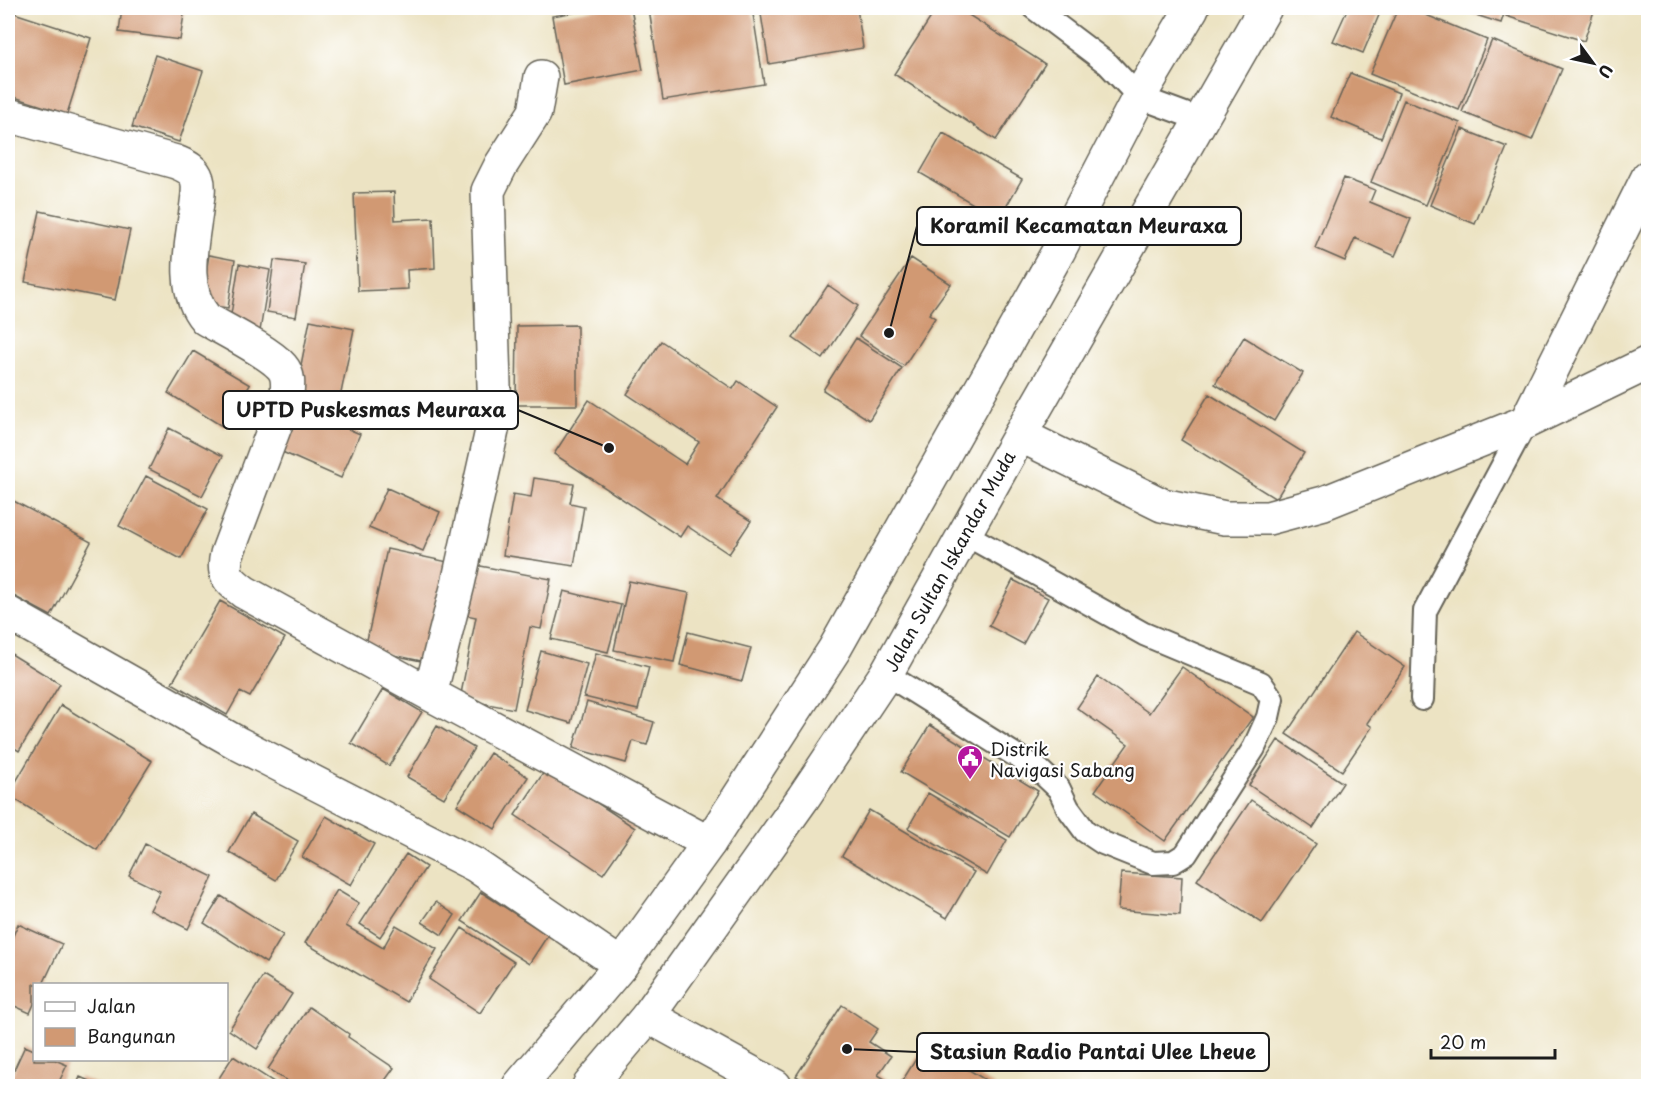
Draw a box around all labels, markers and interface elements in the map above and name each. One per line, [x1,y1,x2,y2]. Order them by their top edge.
north arrow [1563,33,1623,93]
text: U [1593,60,1620,83]
callout: Koramil Kecamatan Meuraxa [917,207,1241,245]
text: Koramil Kecamatan Meuraxa [930,210,1228,240]
callout: UPTD Puskesmas Meuraxa [223,391,518,429]
text: UPTD Puskesmas Meuraxa [236,394,506,424]
street label: Jalan Sultan Iskandar Muda [877,445,1021,676]
place label: Distrik Navigasi Sabang [990,735,1135,783]
public building icon: Distrik Navigasi Sabang [955,743,985,781]
legend [33,983,228,1061]
text: Jalan [87,992,136,1019]
text: Bangunan [87,1022,176,1049]
scale bar [1431,1022,1556,1060]
text: 20 m [1440,1028,1486,1055]
callout: Stasiun Radio Pantai Ulee Lheue [917,1033,1269,1071]
text: Stasiun Radio Pantai Ulee Lheue [930,1036,1256,1066]

